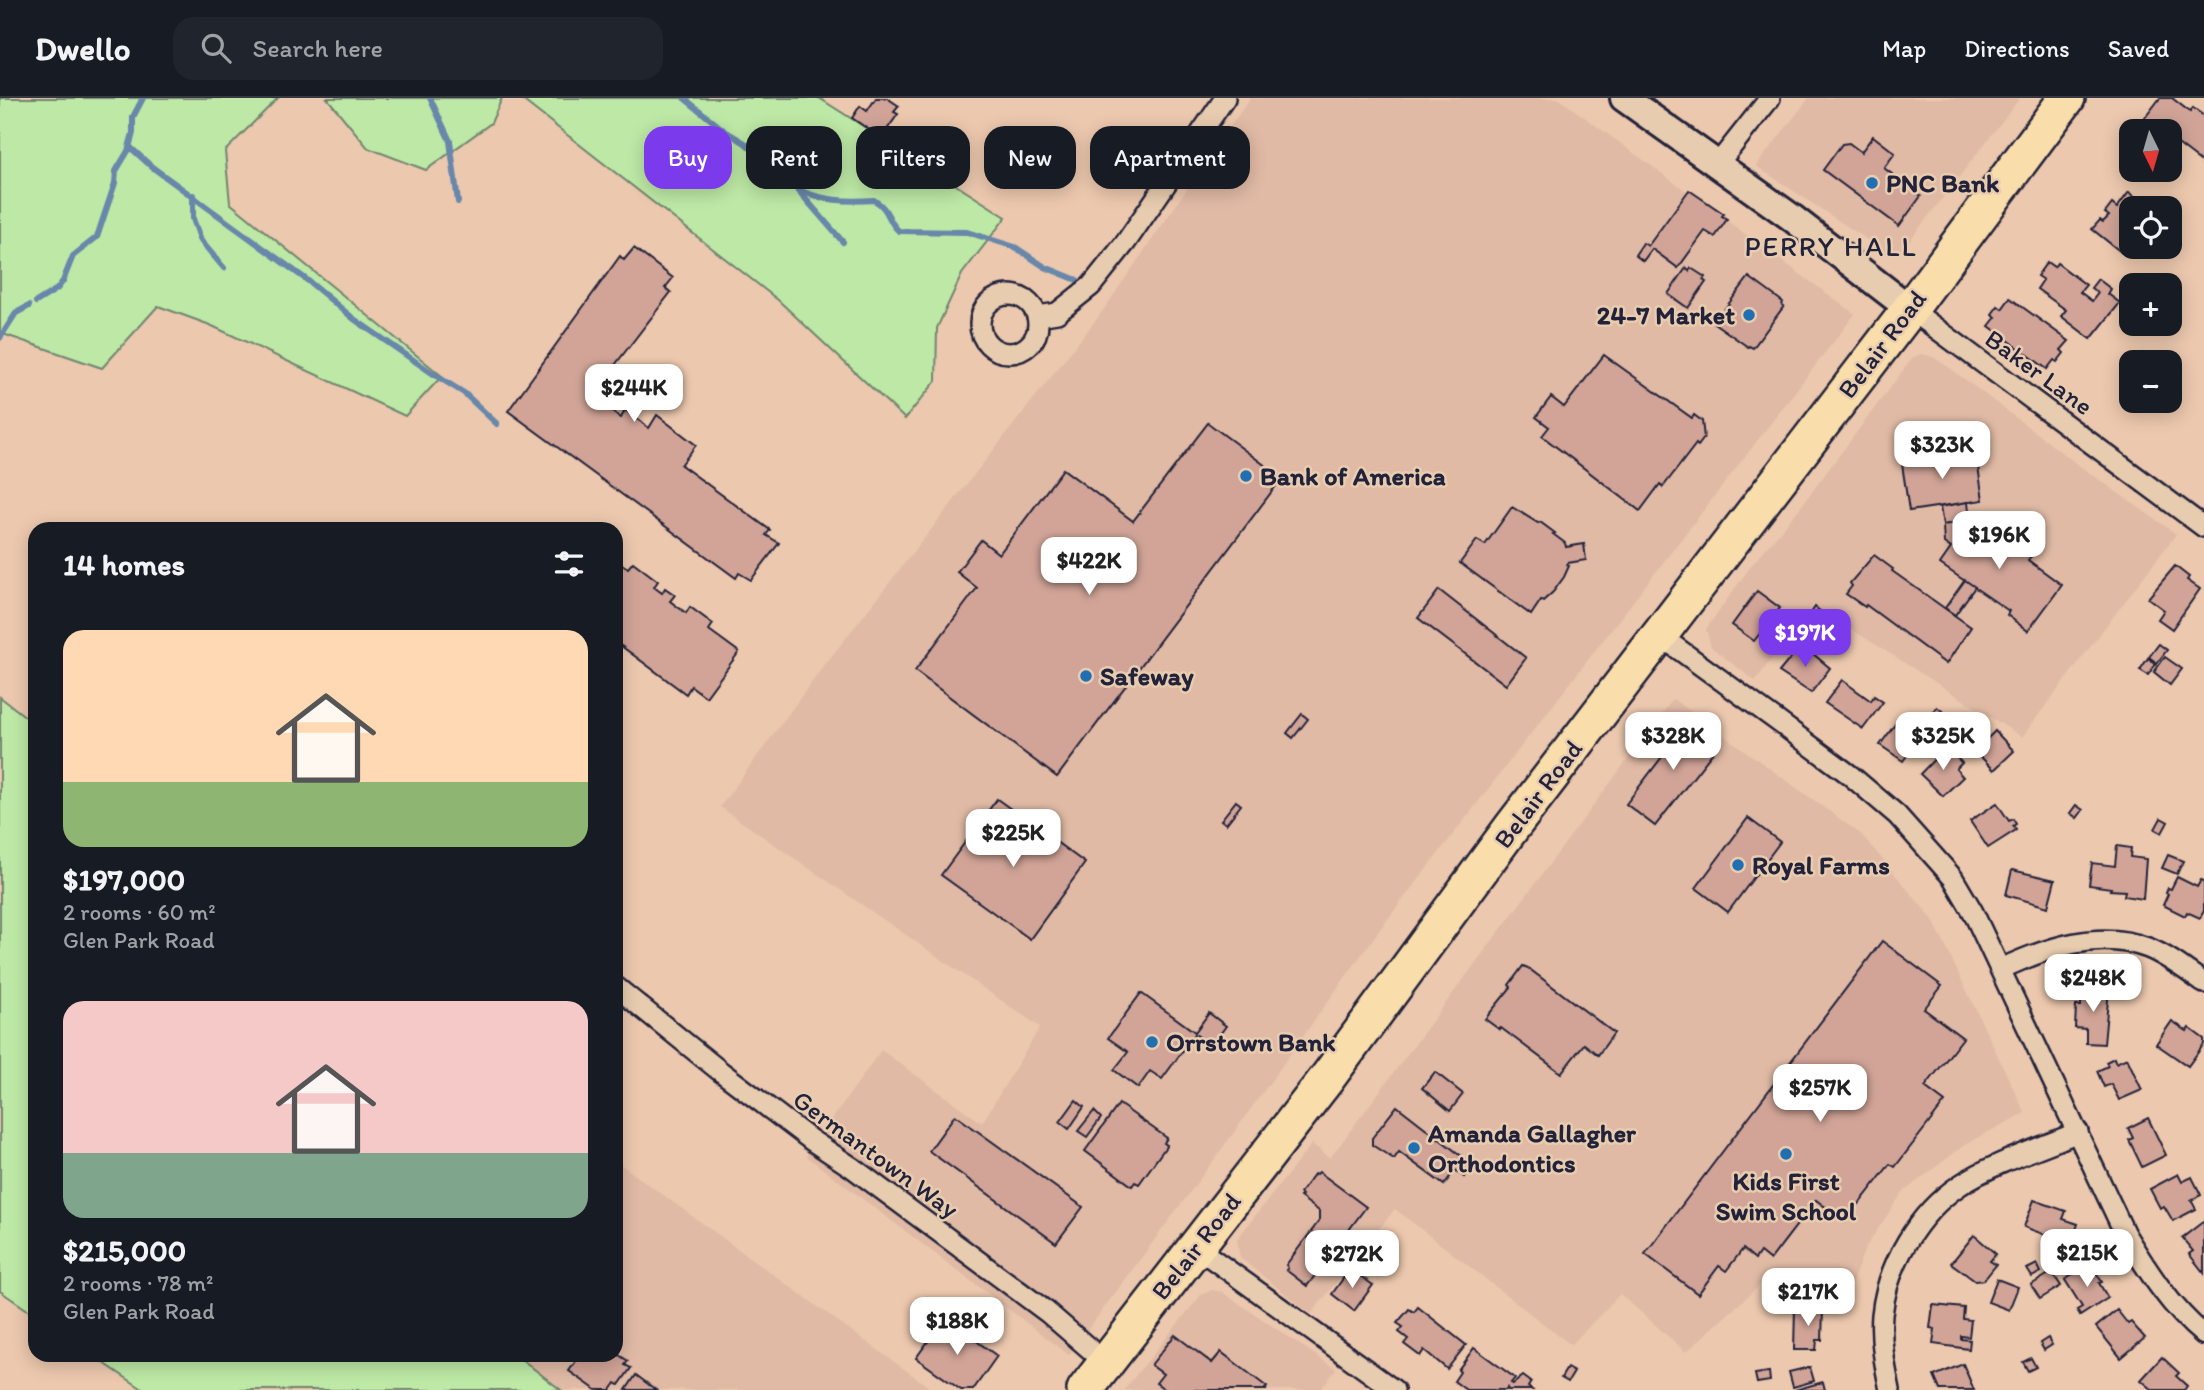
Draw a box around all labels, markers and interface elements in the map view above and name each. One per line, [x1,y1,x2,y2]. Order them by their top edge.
search box [173,17,663,80]
text: Dwello [35,29,131,68]
icon: search [197,29,235,67]
text: Search here [253,32,383,64]
text: Map [1882,34,1926,63]
text: Directions [1964,34,2070,63]
text: Saved [2108,34,2169,63]
north arrow [2119,119,2182,182]
map controls [2119,119,2182,413]
chip: Buy [644,126,732,189]
chip: Rent [746,126,842,189]
chip: Filters [856,126,970,189]
chip: New [984,126,1076,189]
chip: Apartment [1090,126,1250,189]
place label: PNC Bank [1886,167,2000,199]
marker: PNC Bank [1864,175,1880,191]
button: locate [2119,196,2182,259]
district label: PERRY HALL [1744,229,1918,263]
button: + [2119,273,2182,336]
street label: Belair Road [1831,283,1933,405]
place label: 24-7 Market [1597,299,1735,331]
marker: 24-7 Market [1741,307,1757,323]
street label: Baker Lane [1979,322,2099,422]
button: − [2119,350,2182,413]
pin: $244K [585,364,683,424]
text: $244K [601,373,667,401]
pin: $323K [1893,422,1991,481]
text: $323K [1910,430,1974,458]
place label: Bank of America [1260,460,1446,492]
marker: Bank of America [1238,468,1254,484]
pin: $196K [1950,512,2048,571]
text: $196K [1968,520,2030,548]
pin: $422K [1040,538,1138,597]
icon: filters [550,545,588,583]
text: 14 homes [63,546,185,583]
text: $422K [1057,546,1121,574]
pin: $197K [1756,610,1854,669]
text: $197K [1775,618,1835,646]
place label: Safeway [1100,660,1194,692]
marker: Safeway [1078,668,1094,684]
icon: home [263,675,389,801]
pin: $328K [1624,712,1722,772]
pin: $325K [1894,712,1992,772]
text: $328K [1641,721,1705,749]
text: $325K [1911,721,1975,749]
street label: Belair Road [1487,733,1589,855]
pin: $225K [964,810,1062,869]
text: $225K [982,818,1044,846]
place label: Royal Farms [1752,849,1890,881]
marker: Royal Farms [1730,857,1746,873]
text: $197,000 [63,861,185,898]
text: 2 rooms · 60 m² [63,898,216,926]
text: Glen Park Road [63,926,215,954]
pin: $248K [2044,954,2142,1014]
text: $248K [2061,963,2125,991]
place label: Orrstown Bank [1166,1026,1336,1058]
marker: Orrstown Bank [1144,1034,1160,1050]
icon: home [263,1046,389,1172]
pin: $257K [1771,1065,1869,1124]
text: $257K [1789,1073,1851,1101]
street label: Germantown Way [787,1083,965,1225]
place label: Amanda Gallagher Orthodontics [1427,1117,1637,1179]
marker: Amanda Gallagher Orthodontics [1406,1140,1422,1156]
marker: Kids First Swim School [1778,1146,1794,1162]
place label: Kids First Swim School [1716,1165,1857,1227]
street label: Belair Road [1144,1186,1248,1306]
pin: $272K [1303,1230,1401,1290]
pin: $215K [2038,1230,2136,1289]
text: $215,000 [63,1232,186,1269]
text: $215K [2056,1238,2118,1266]
text: $272K [1321,1239,1383,1267]
pin: $217K [1759,1268,1857,1328]
text: 2 rooms · 78 m² [63,1269,213,1297]
text: $217K [1778,1277,1838,1305]
text: Glen Park Road [63,1297,215,1325]
pin: $188K [908,1298,1006,1357]
text: $188K [926,1306,988,1334]

